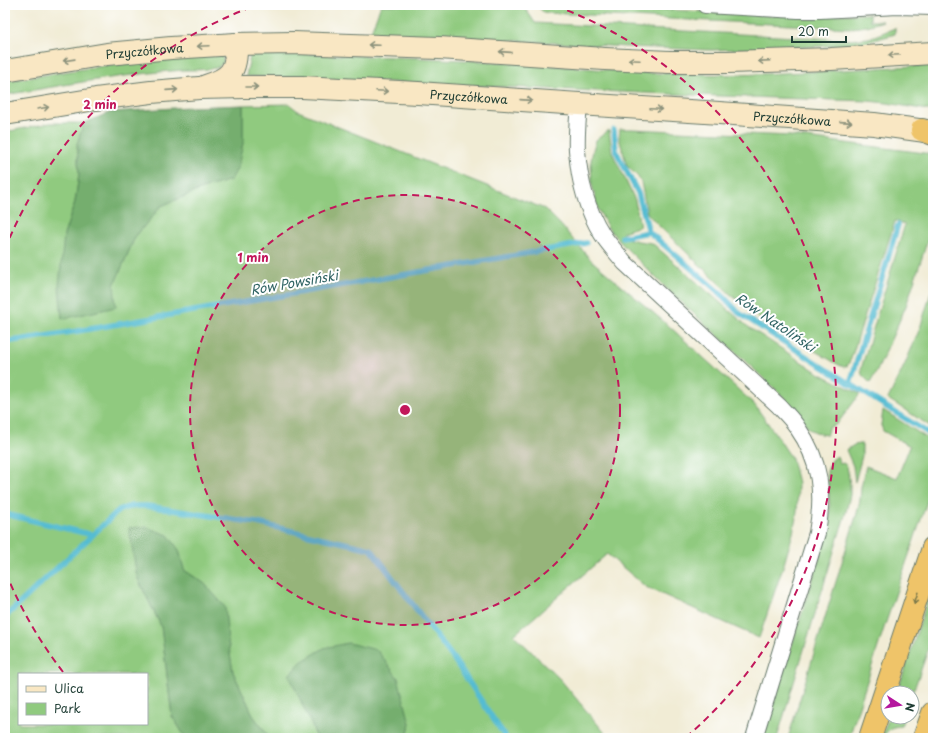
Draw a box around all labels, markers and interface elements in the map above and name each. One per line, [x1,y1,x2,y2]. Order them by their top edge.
scale bar [792,18,846,44]
text: 20 m [798,22,829,40]
street label: Przyczółkowa [105,38,184,63]
one-way arrow [196,42,209,50]
one-way arrow [368,42,381,49]
one-way arrow [499,48,512,55]
one-way arrow [888,52,901,59]
one-way arrow [63,56,76,64]
one-way arrow [628,57,641,64]
one-way arrow [758,57,771,65]
one-way arrow [245,83,258,91]
street label: Przyczółkowa [429,85,509,108]
one-way arrow [165,87,178,94]
one-way arrow [375,87,388,94]
text: 2 min [83,95,117,113]
one-way arrow [519,97,532,104]
one-way arrow [37,104,50,112]
one-way arrow [649,105,662,112]
street label: Przyczółkowa [753,106,832,130]
one-way arrow [839,118,852,125]
text: 1 min [237,248,269,266]
water label: Rów Powsiński [249,265,341,299]
water label: Rów Natoliński [732,288,822,357]
centre of rings [398,403,412,417]
one-way arrow [912,592,920,604]
legend [18,673,148,725]
text: Ulica [54,679,84,697]
north arrow [880,685,920,725]
text: Park [54,699,81,717]
text: N [901,701,919,713]

